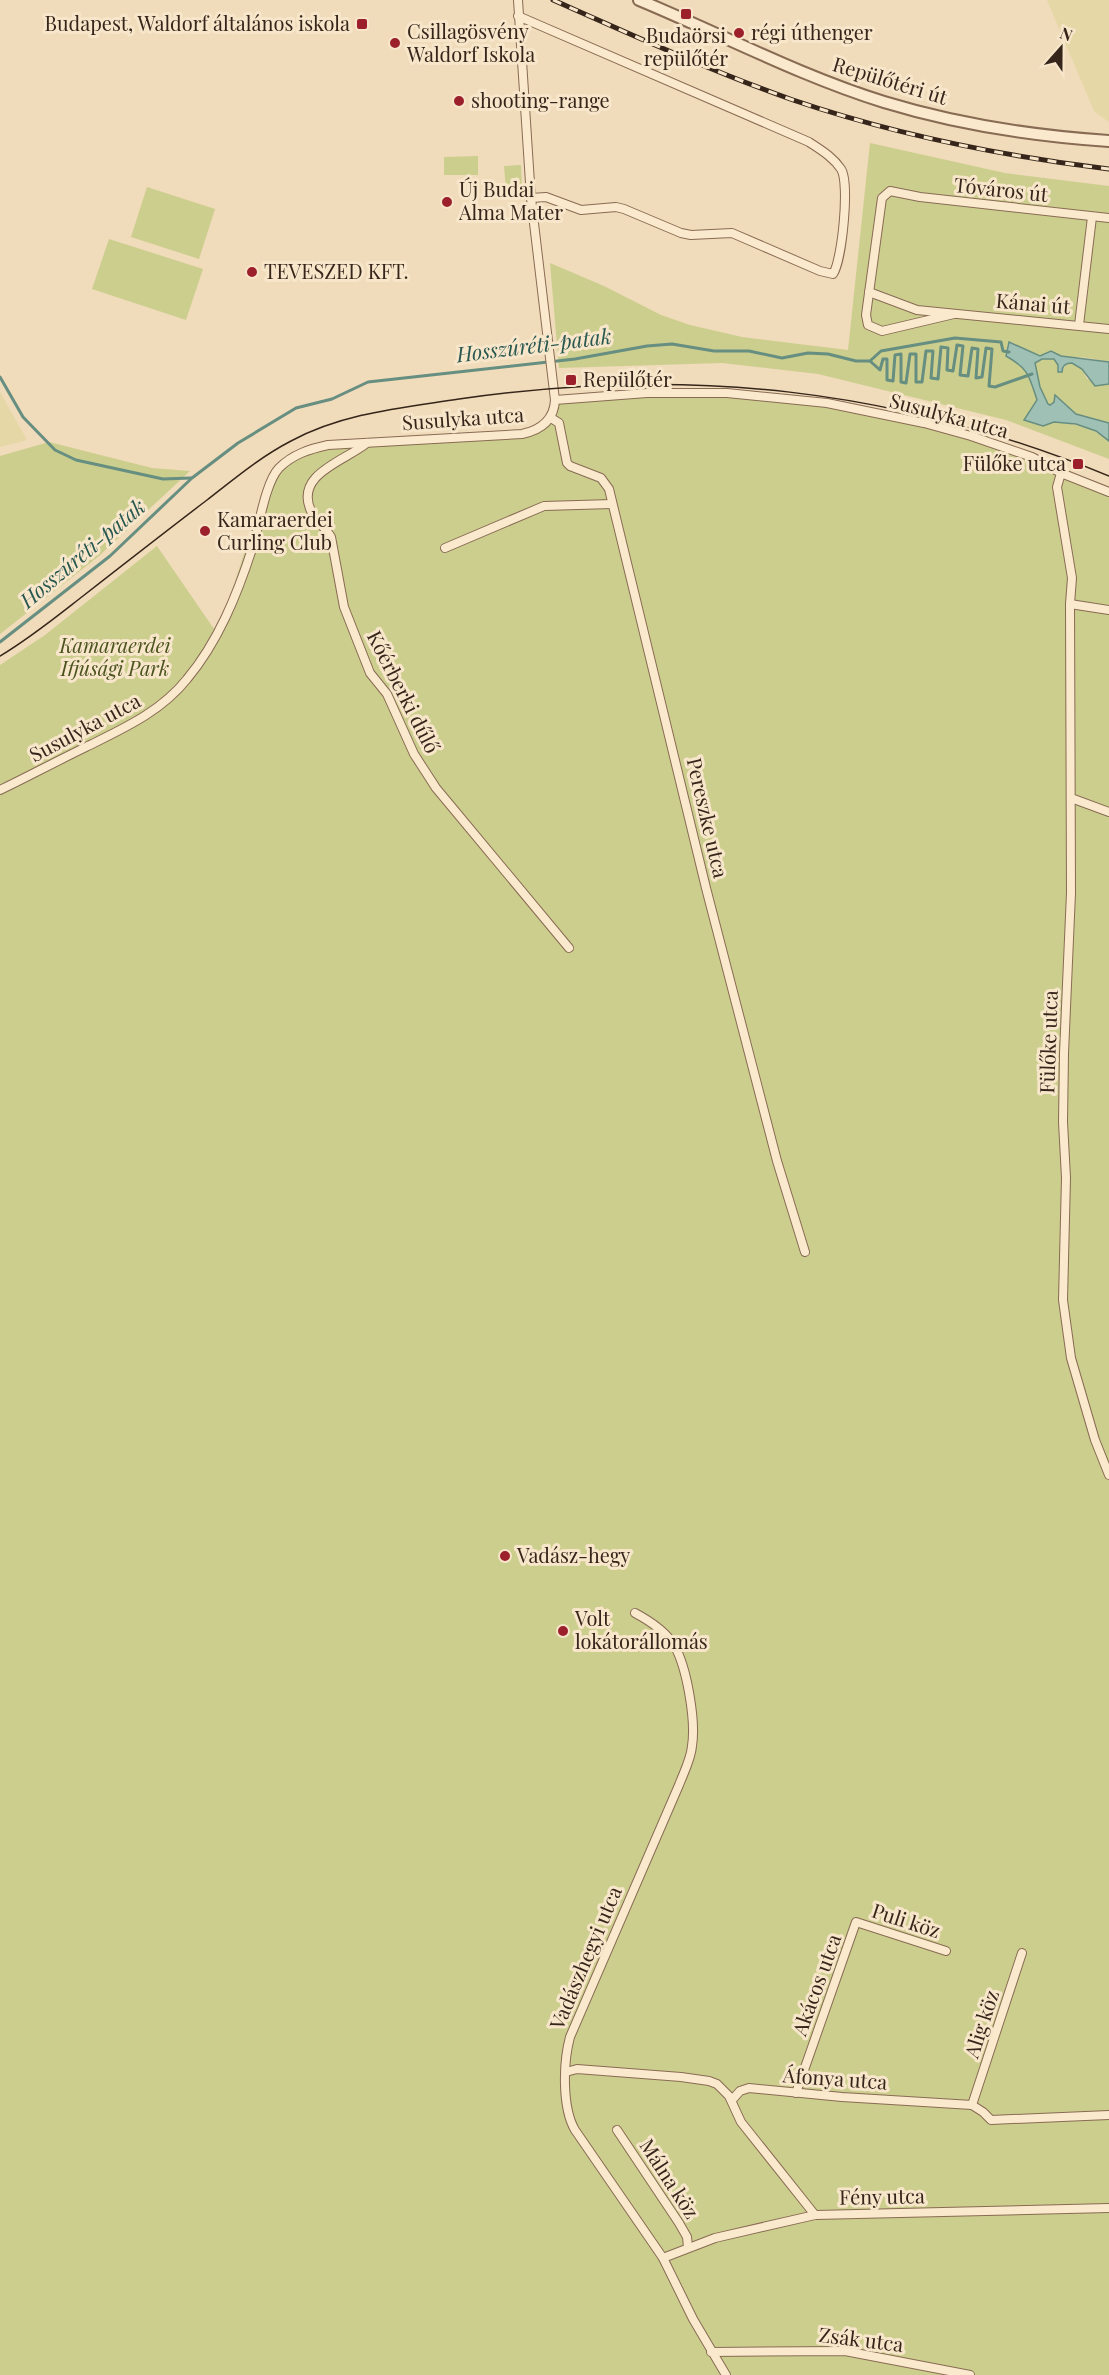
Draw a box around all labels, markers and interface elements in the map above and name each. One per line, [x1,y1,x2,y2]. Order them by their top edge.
marker: Budaörsi repülőtér [679,7,693,21]
place label: Budapest, Waldorf általános iskola [45,9,350,36]
marker: Budapest, Waldorf általános iskola [355,17,369,31]
place label: Csillagösvény Waldorf Iskola [406,17,535,67]
place label: régi úthenger [751,18,873,45]
north arrow [1031,18,1091,78]
place label: Budaörsi repülőtér [644,21,728,71]
text: N [1057,22,1076,46]
marker: régi úthenger [732,26,746,40]
marker: Csillagösvény Waldorf Iskola [388,36,402,50]
street label: Repülőtéri út [830,49,952,110]
place label: shooting-range [471,86,610,113]
marker: shooting-range [452,94,466,108]
street label: Tóváros út [953,170,1050,207]
place label: Új Budai Alma Mater [458,175,563,225]
marker: Új Budai Alma Mater [440,195,454,209]
place label: TEVESZED KFT. [264,257,409,284]
marker: TEVESZED KFT. [245,265,259,279]
street label: Kánai út [995,286,1072,319]
water label: Hosszúréti-patak [454,321,613,368]
place label: Repülőtér [583,365,672,392]
marker: Repülőtér [564,373,578,387]
street label: Susulyka utca [887,386,1012,443]
street label: Susulyka utca [401,400,525,435]
place label: Fülőke utca [963,449,1066,476]
marker: Fülőke utca [1071,457,1085,471]
water label: Hosszúréti-patak [12,492,150,614]
place label: Kamaraerdei Curling Club [217,505,333,555]
marker: Kamaraerdei Curling Club [198,524,212,538]
street label: Kőérberki dűlő [362,625,447,757]
park label: Kamaraerdei Ifjúsági Park [59,631,171,681]
street label: Susulyka utca [24,686,145,767]
street label: Pereszke utca [682,755,735,880]
street label: Fülőke utca [1032,990,1063,1094]
place label: Vadász-hegy [516,1541,630,1568]
marker: Vadász-hegy [498,1549,512,1563]
place label: Volt lokátorállomás [574,1604,708,1654]
marker: Volt lokátorállomás [556,1624,570,1638]
street label: Vadászhegyi utca [542,1882,627,2034]
street label: Puli köz [869,1896,944,1943]
street label: Akácos utca [784,1930,846,2040]
street label: Alig köz [957,1986,1004,2062]
street label: Áfonya utca [781,2060,888,2095]
street label: Málna köz [634,2133,706,2223]
street label: Fény utca [839,2181,925,2210]
street label: Zsák utca [817,2320,905,2357]

